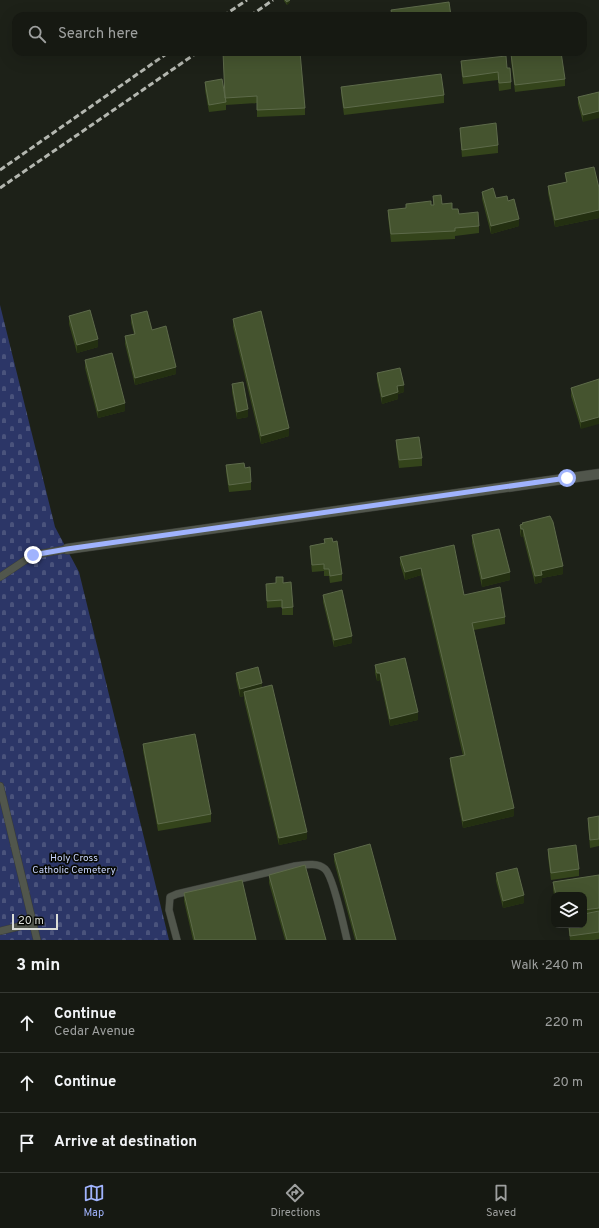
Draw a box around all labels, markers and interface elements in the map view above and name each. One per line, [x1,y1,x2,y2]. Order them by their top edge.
search box [12,12,587,56]
icon: search [26,23,48,45]
text: Search here [58,25,138,44]
route start [558,469,576,487]
route end [24,546,42,564]
park label: Holy Cross Catholic Cemetery [32,852,116,877]
map controls [551,892,587,928]
button: layers [551,892,587,928]
scale bar [12,912,58,931]
text: 20 m [18,914,44,928]
text: 3 min [16,955,60,977]
text: Walk · 240 m [511,958,583,974]
text: Continue [54,1005,116,1024]
icon: ahead [16,1012,38,1034]
text: 220 m [545,1015,583,1031]
text: Cedar Avenue [54,1024,135,1040]
icon: ahead [16,1072,38,1094]
text: Continue [54,1073,116,1092]
text: 20 m [553,1075,583,1091]
icon: arrive [16,1132,38,1154]
text: Arrive at destination [54,1133,197,1152]
tab: Map [83,1182,105,1220]
tab: Directions [270,1182,320,1220]
tab: Saved [486,1182,516,1220]

